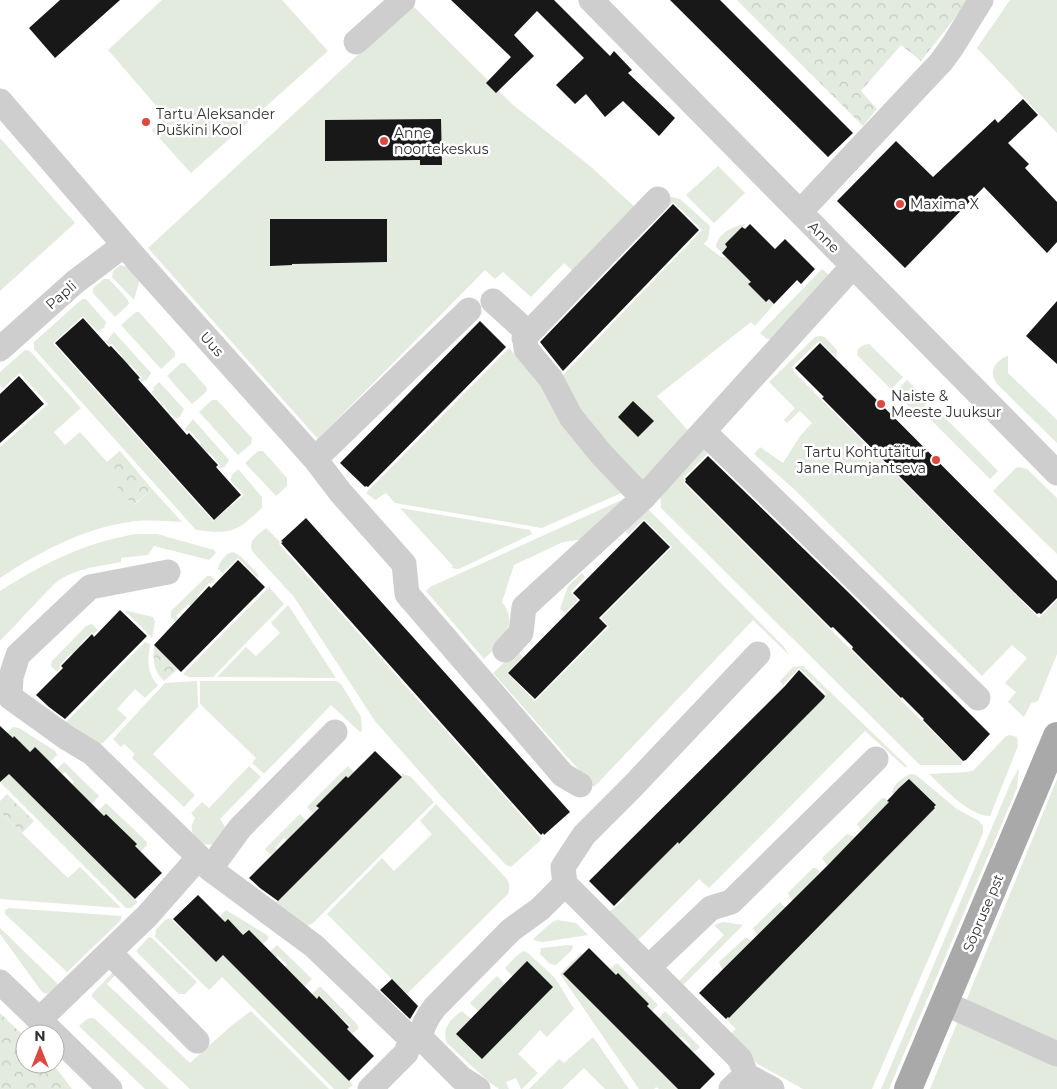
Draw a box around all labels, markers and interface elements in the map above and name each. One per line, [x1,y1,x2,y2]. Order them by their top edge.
place label: Tartu Aleksander Puškini Kool [156,105,275,139]
marker: Tartu Aleksander Puškini Kool [140,116,152,128]
place label: Anne noortekeskus [394,124,489,158]
marker: Anne noortekeskus [378,135,390,147]
place label: Maxima X [910,195,979,213]
marker: Maxima X [894,198,906,210]
street label: Anne [804,217,844,257]
street label: Papli [42,277,80,313]
street label: Uus [196,328,228,360]
place label: Naiste & Meeste Juuksur [891,387,1002,421]
marker: Naiste & Meeste Juuksur [875,398,887,410]
place label: Tartu Kohtutäitur Jane Rumjantseva [796,443,926,477]
marker: Tartu Kohtutäitur Jane Rumjantseva [930,454,942,466]
street label: Sõpruse pst [959,871,1008,955]
north arrow [15,1024,65,1074]
text: N [34,1027,46,1045]

